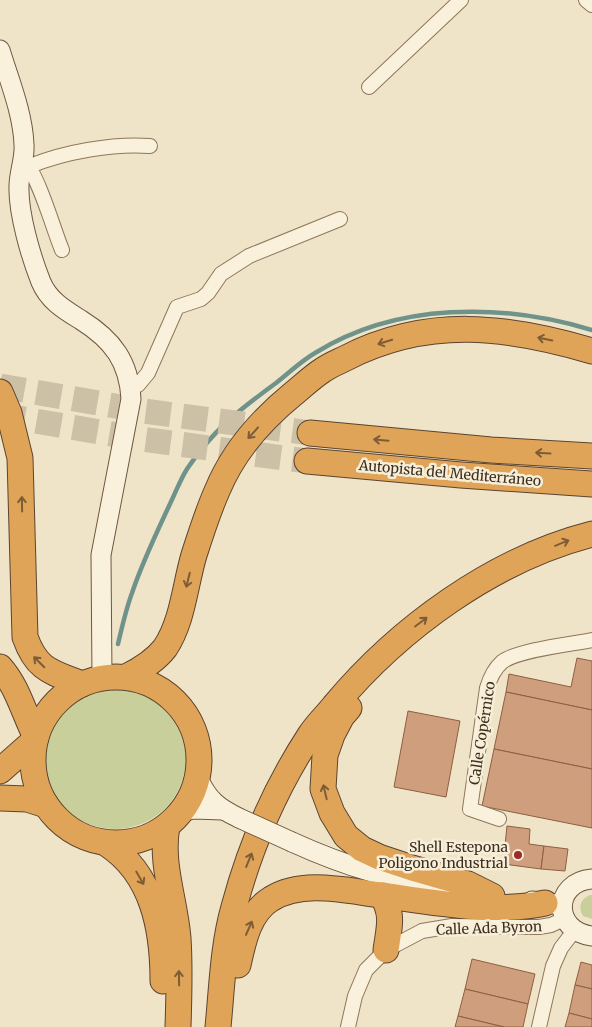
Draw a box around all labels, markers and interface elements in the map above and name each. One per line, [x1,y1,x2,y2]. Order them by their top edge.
one-way arrow [537,334,553,343]
one-way arrow [377,338,393,348]
one-way arrow [247,427,259,440]
one-way arrow [374,435,390,445]
one-way arrow [536,449,552,458]
street label: Autopista del Mediterráneo [357,456,542,490]
one-way arrow [17,496,26,512]
one-way arrow [554,538,569,547]
one-way arrow [183,572,192,588]
one-way arrow [414,617,427,628]
one-way arrow [33,656,45,669]
street label: Calle Copérnico [465,680,499,786]
one-way arrow [320,784,330,800]
place label: Shell Estepona Poligono Industrial [379,838,509,872]
marker: Shell Estepona Poligono Industrial [512,849,524,861]
one-way arrow [246,852,255,867]
one-way arrow [136,871,146,885]
street label: Calle Ada Byron [436,917,542,939]
one-way arrow [245,921,254,936]
one-way arrow [174,971,184,987]

